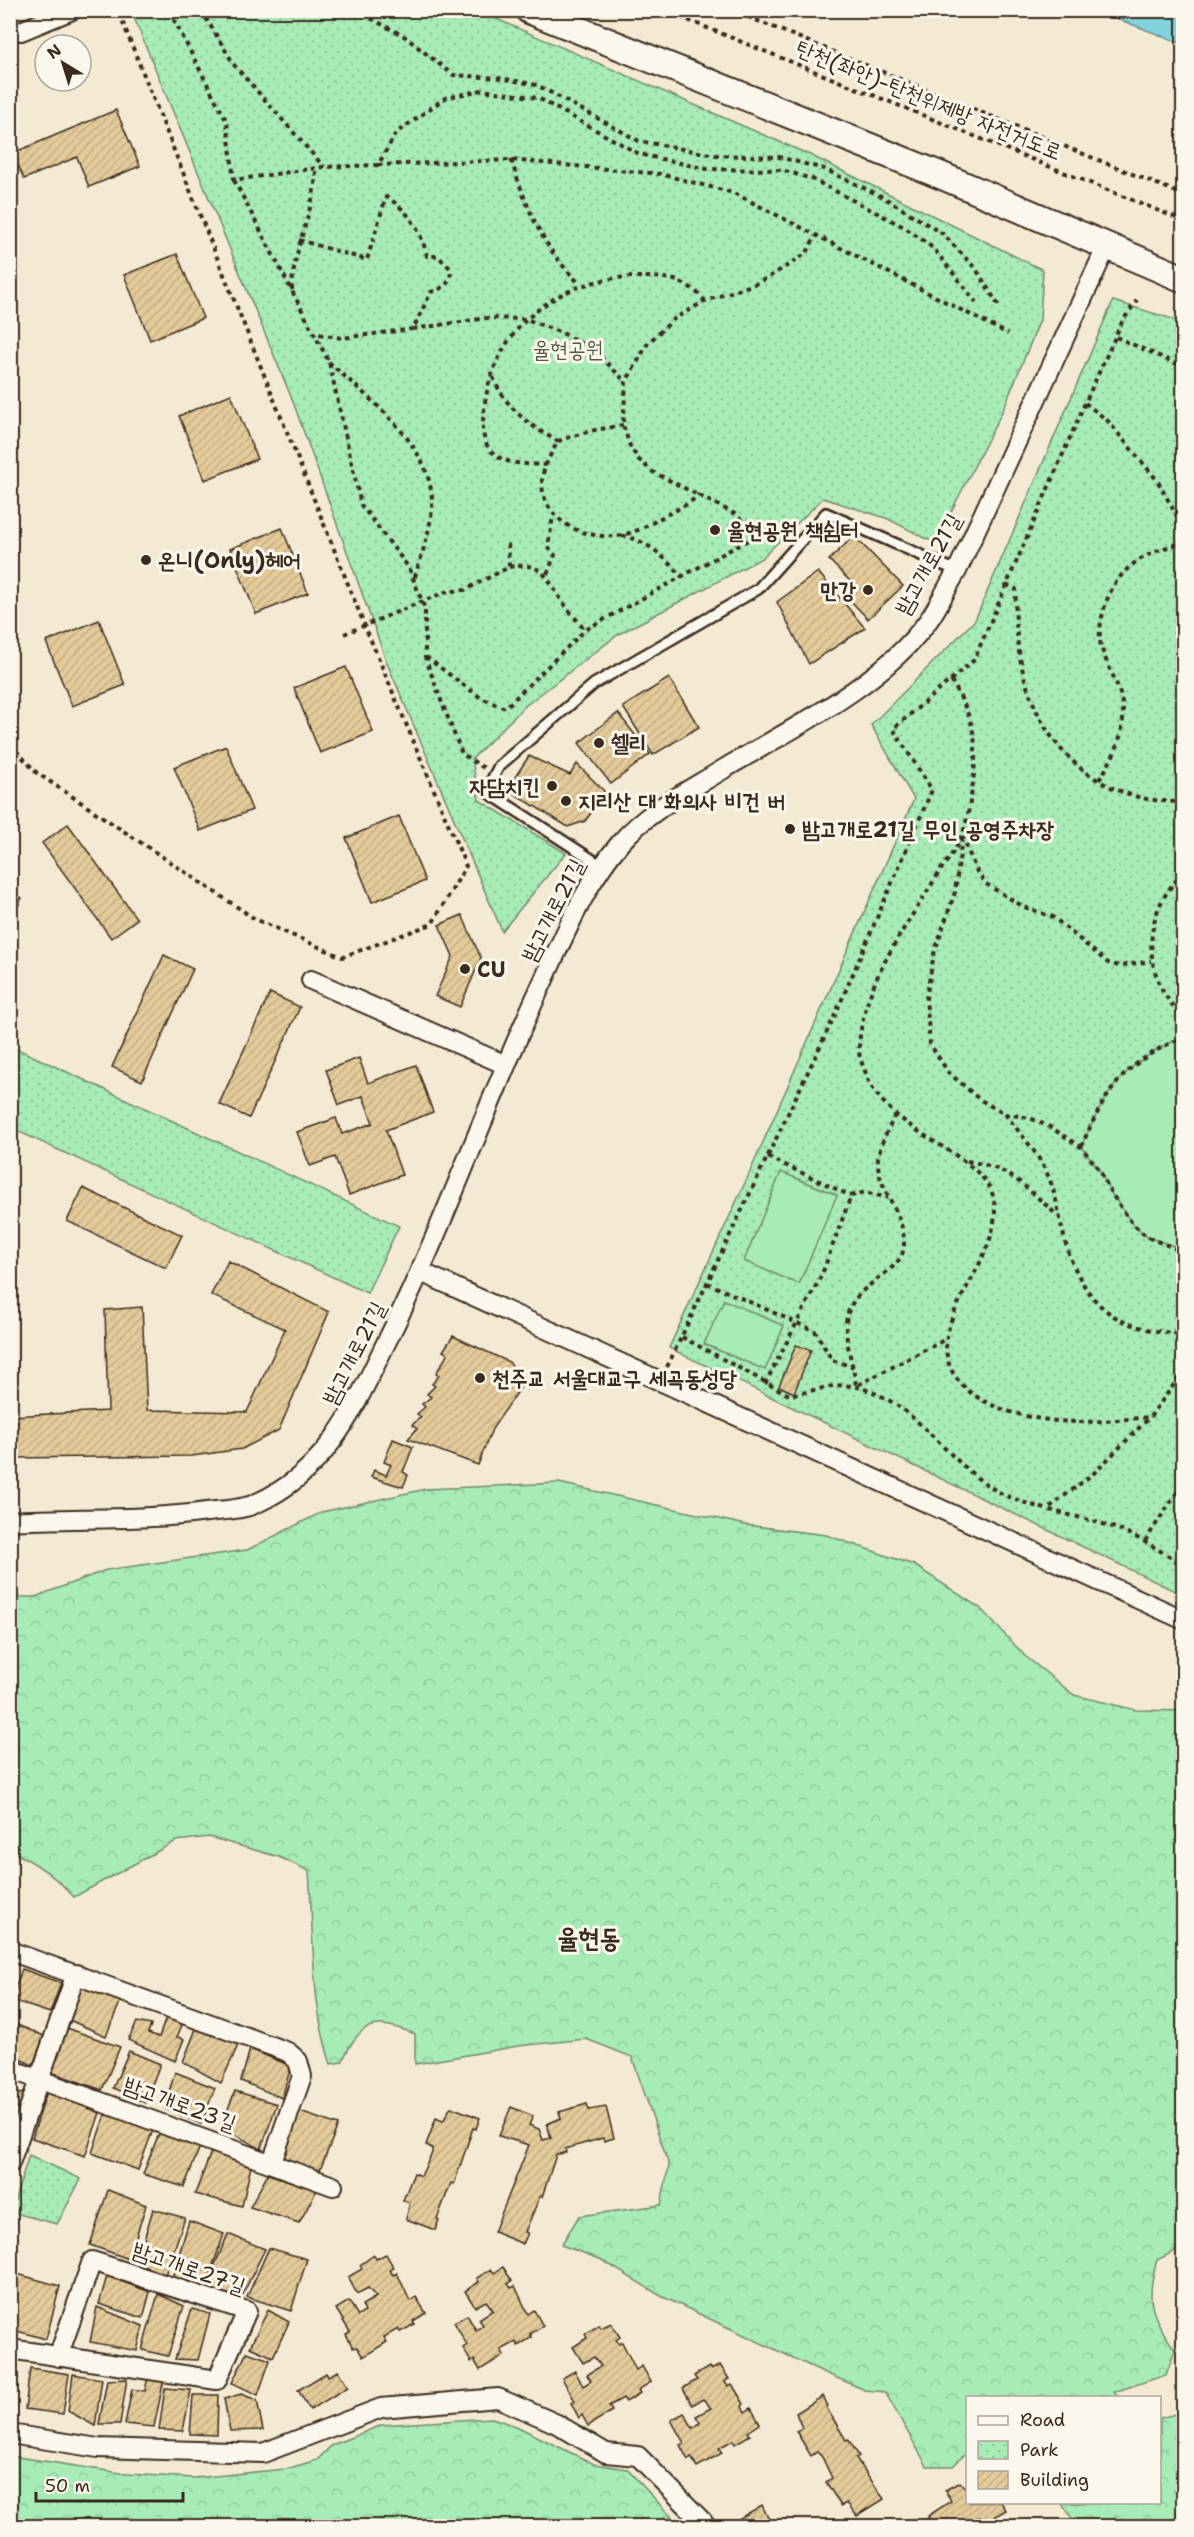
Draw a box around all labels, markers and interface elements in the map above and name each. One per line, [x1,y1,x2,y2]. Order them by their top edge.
north arrow [33,33,93,93]
street label: 탄천(좌안)-탄천위제방 자전거도로 [792,33,1066,167]
text: N [43,39,66,64]
park label: 율현공원 [533,335,603,364]
street label: 밤고개로21길 [888,508,968,620]
place label: 율현공원 책쉼터 [727,516,859,545]
marker: 율현공원 책쉼터 [708,523,722,537]
place label: 온니(Only)헤어 [158,546,301,575]
marker: 온니(Only)헤어 [139,553,153,567]
place label: 만강 [821,576,856,605]
marker: 만강 [861,583,875,597]
place label: 쉘리 [611,729,646,758]
marker: 쉘리 [592,736,606,750]
place label: 자담치킨 [469,772,540,801]
marker: 자담치킨 [545,779,559,793]
place label: 지리산 대 화의사 비건 버 [578,787,785,816]
marker: 지리산 대 화의사 비건 버 [559,794,573,808]
place label: 밤고개로21길 무인 공영주차장 [802,815,1054,844]
marker: 밤고개로21길 무인 공영주차장 [783,822,797,836]
street label: 밤고개로21길 [515,853,591,966]
place label: CU [477,955,505,984]
marker: CU [458,962,472,976]
street label: 밤고개로21길 [316,1296,392,1409]
place label: 천주교 서울대교구 세곡동성당 [492,1364,738,1393]
marker: 천주교 서울대교구 세곡동성당 [473,1371,487,1385]
district label: 율현동 [558,1920,620,1955]
street label: 밤고개로23길 [120,2070,241,2138]
street label: 밤고개로27길 [129,2235,250,2301]
legend [966,2396,1161,2504]
text: Road [1020,2408,1065,2432]
text: Park [1020,2438,1059,2462]
scale bar [36,2465,183,2503]
text: Building [1020,2468,1089,2492]
text: 50 m [45,2474,90,2498]

